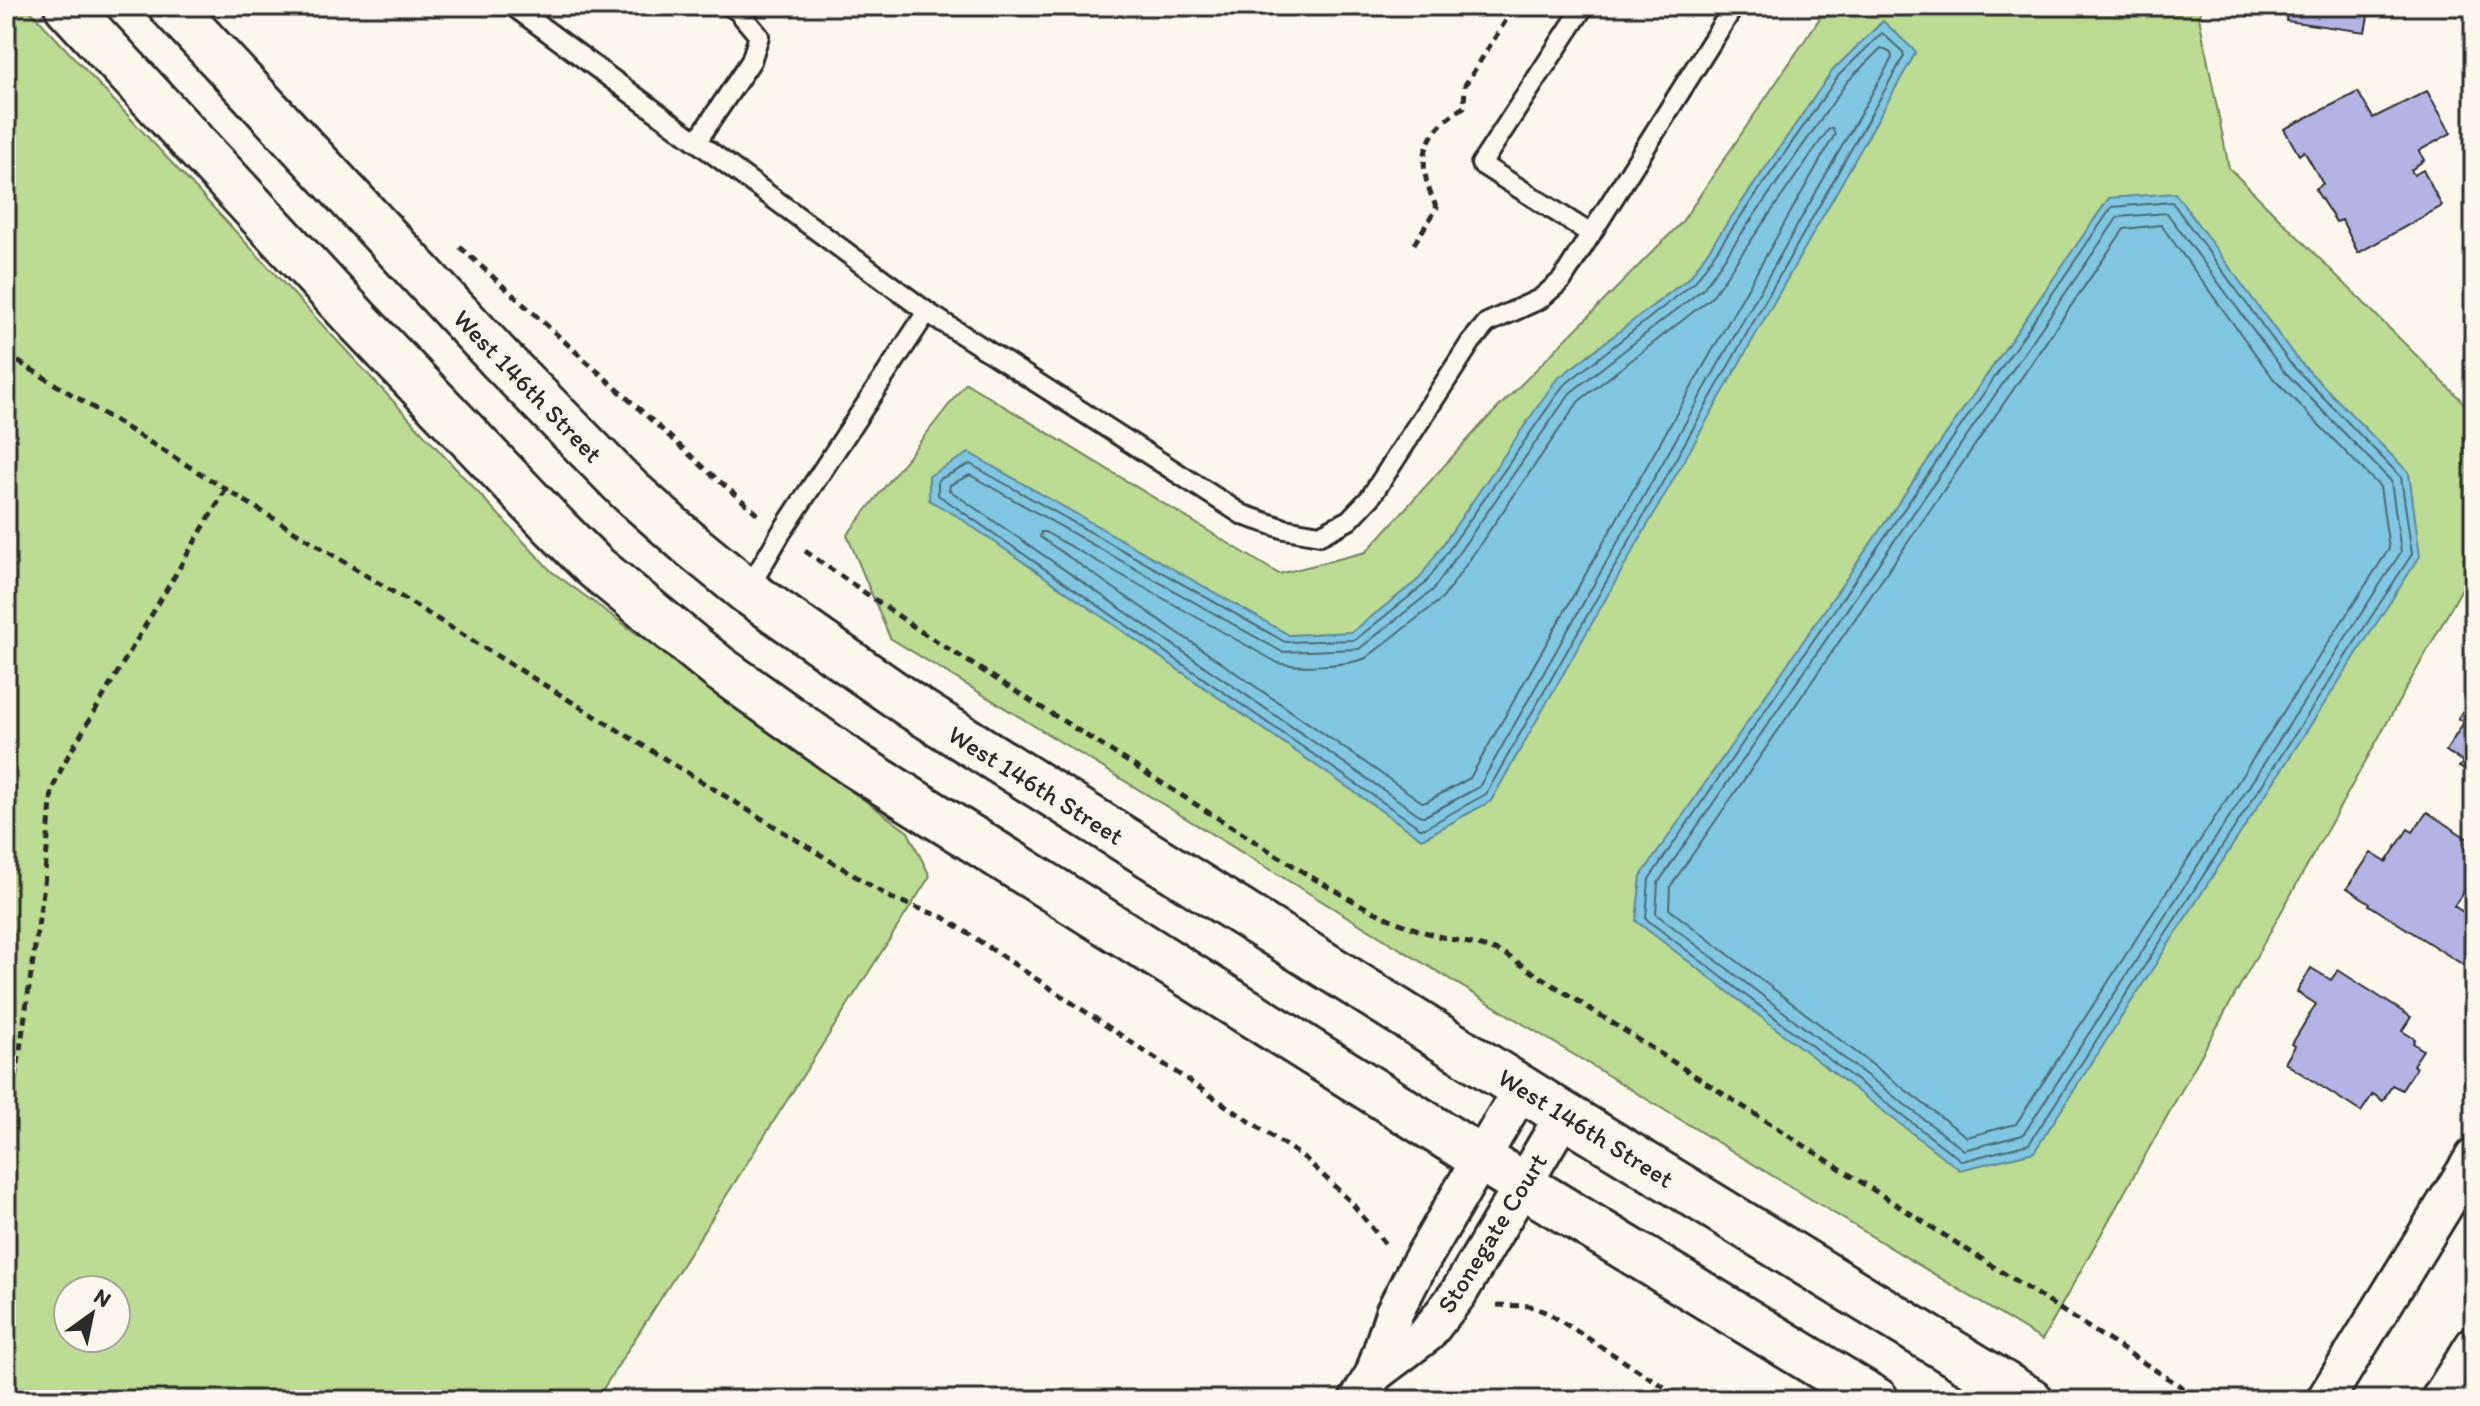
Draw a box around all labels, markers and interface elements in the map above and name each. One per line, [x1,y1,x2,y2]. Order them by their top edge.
street label: West 146th Street [447,303,610,470]
street label: West 146th Street [942,718,1130,852]
street label: West 146th Street [1492,1061,1680,1195]
street label: Stonegate Court [1430,1147,1554,1319]
north arrow [52,1274,132,1354]
text: N [89,1282,116,1313]

